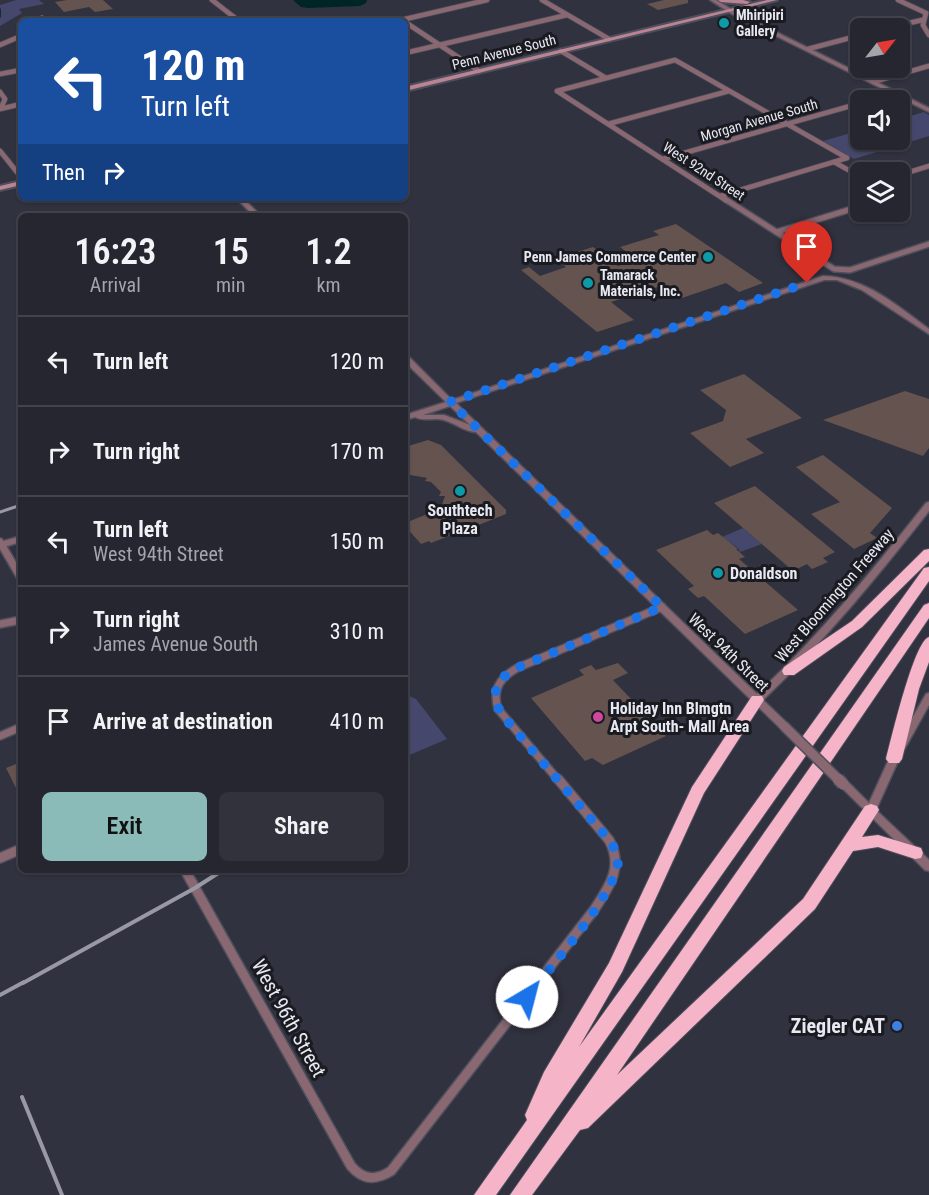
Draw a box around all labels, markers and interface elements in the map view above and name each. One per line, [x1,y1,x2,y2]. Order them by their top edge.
place label: Mhiripiri Gallery [736,7,784,39]
marker: Mhiripiri Gallery [717,16,731,30]
north arrow [850,18,910,78]
map controls [850,18,910,222]
street label: Penn Avenue South [450,31,558,73]
text: 120 m [141,41,246,90]
icon: left [42,42,120,120]
button: sound [850,90,910,150]
text: Turn left [141,91,230,123]
street label: Morgan Avenue South [699,96,819,144]
street label: West 92nd Street [660,139,748,203]
icon: right [97,156,130,189]
text: Then [42,160,85,185]
button: layers [850,162,910,222]
pin [781,221,832,283]
icon: arrive [790,230,823,263]
text: 16:23 [74,231,156,273]
text: 15 [213,231,249,273]
text: 1.2 [305,231,352,273]
place label: Penn James Commerce Center [524,249,696,265]
marker: Penn James Commerce Center [701,250,715,264]
place label: Tamarack Materials, Inc. [600,267,681,299]
text: Arrival [90,273,141,297]
text: min [216,273,245,297]
text: km [316,273,340,297]
marker: Tamarack Materials, Inc. [581,276,595,290]
icon: left [42,345,75,378]
text: Turn left [93,349,168,374]
text: 120 m [330,349,384,374]
icon: right [42,435,75,468]
text: Turn right [93,439,180,464]
text: 170 m [330,439,384,464]
marker: Southtech Plaza [453,484,467,498]
place label: Southtech Plaza [427,501,493,538]
text: Turn left [93,517,168,542]
street label: West Bloomington Freeway [771,524,898,666]
icon: left [42,525,75,558]
text: 150 m [330,529,384,554]
text: West 94th Street [93,542,224,566]
place label: Donaldson [730,564,798,583]
marker: Donaldson [711,566,725,580]
text: Turn right [93,607,180,632]
street label: West 94th Street [684,609,773,696]
icon: right [42,615,75,648]
text: 310 m [330,619,384,644]
text: James Avenue South [93,632,258,656]
place label: Holiday Inn Blmgtn Arpt South- Mall Area [610,699,750,736]
icon: arrive [42,705,75,738]
text: Arrive at destination [93,709,273,734]
text: 410 m [330,709,384,734]
marker: Holiday Inn Blmgtn Arpt South- Mall Area [591,710,605,724]
button: Exit [42,792,207,861]
button: Share [219,792,384,861]
street label: West 96th Street [247,955,331,1081]
position arrow [495,965,559,1029]
place label: Ziegler CAT [791,1014,885,1038]
marker: Ziegler CAT [890,1019,904,1033]

